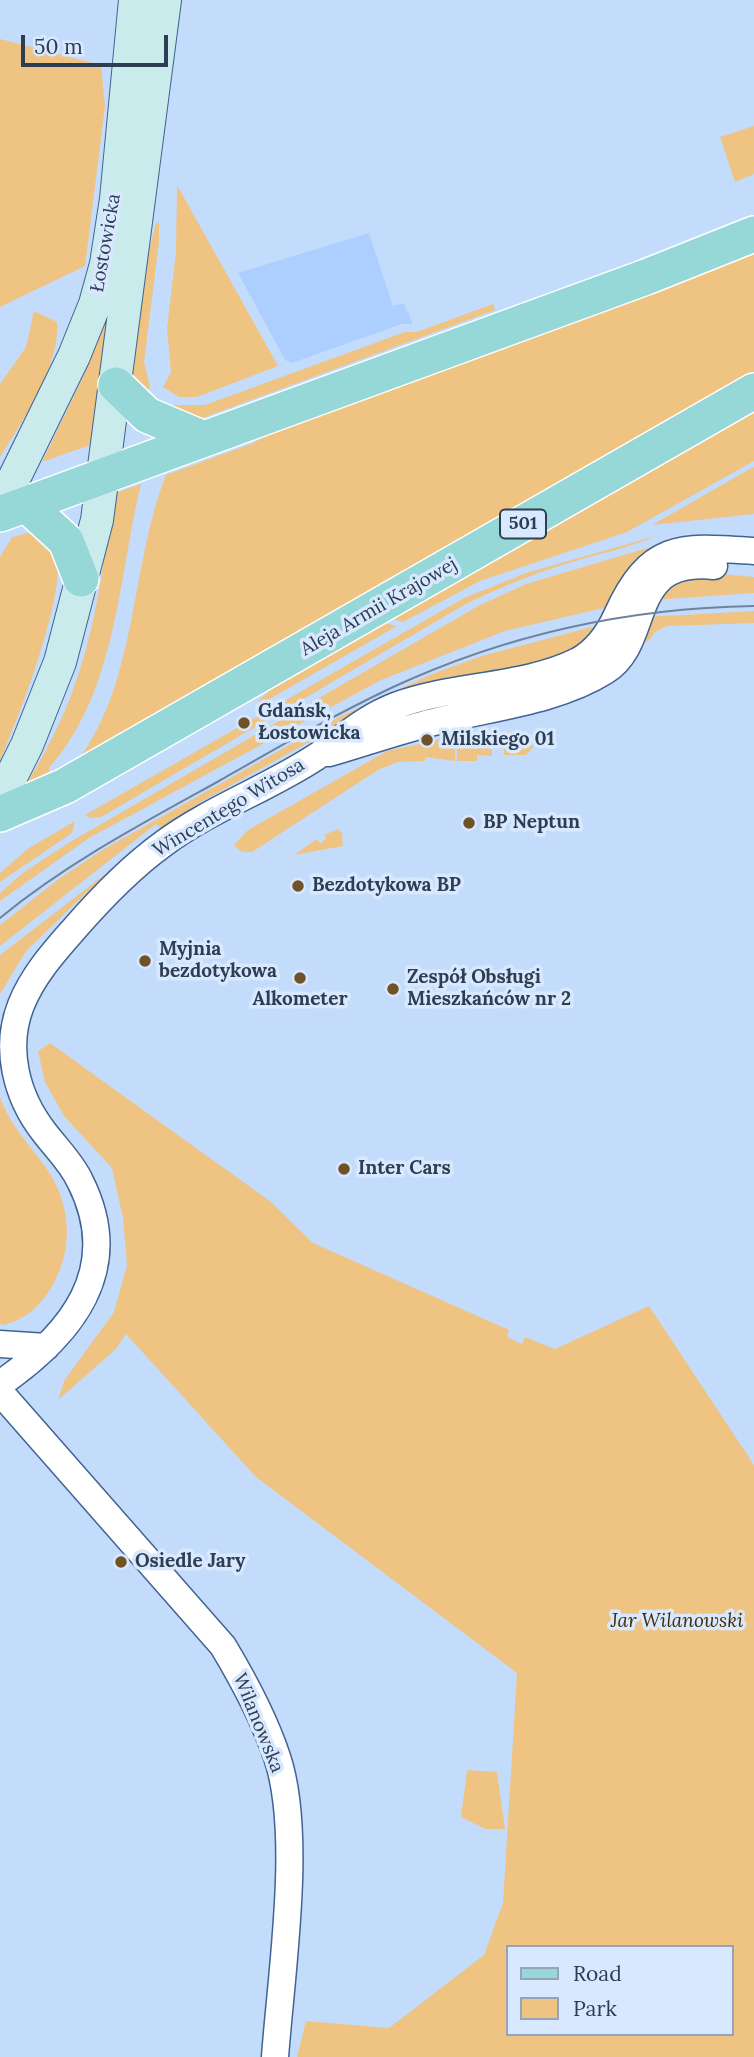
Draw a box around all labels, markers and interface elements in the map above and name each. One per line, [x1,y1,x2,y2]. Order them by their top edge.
scale bar [24,21,172,65]
text: 50 m [34,33,83,60]
street label: Łostowicka [86,192,126,294]
road number: 501 [500,510,546,538]
street label: Aleja Armii Krajowej [297,553,461,661]
place label: Gdańsk, Łostowicka [258,701,361,745]
marker: Gdańsk, Łostowicka [236,715,252,731]
place label: Milskiego 01 [441,729,554,751]
marker: Milskiego 01 [419,732,435,748]
street label: Wincentego Witosa [149,754,309,862]
place label: BP Neptun [483,812,580,834]
marker: BP Neptun [461,815,477,831]
place label: Bezdotykowa BP [312,875,461,897]
marker: Bezdotykowa BP [290,878,306,894]
place label: Myjnia bezdotykowa [159,939,277,983]
marker: Myjnia bezdotykowa [137,953,153,969]
place label: Zespół Obsługi Mieszkańców nr 2 [407,967,571,1011]
marker: Alkometer [292,970,308,986]
marker: Zespół Obsługi Mieszkańców nr 2 [385,981,401,997]
place label: Alkometer [252,989,348,1011]
place label: Inter Cars [358,1158,451,1180]
marker: Inter Cars [336,1161,352,1177]
place label: Osiedle Jary [135,1551,246,1573]
marker: Osiedle Jary [113,1554,129,1570]
park label: Jar Wilanowski [611,1611,743,1633]
street label: Wilanowska [228,1670,288,1776]
legend [505,1945,733,2036]
text: Road [573,1960,622,1987]
text: Park [573,1995,617,2022]

